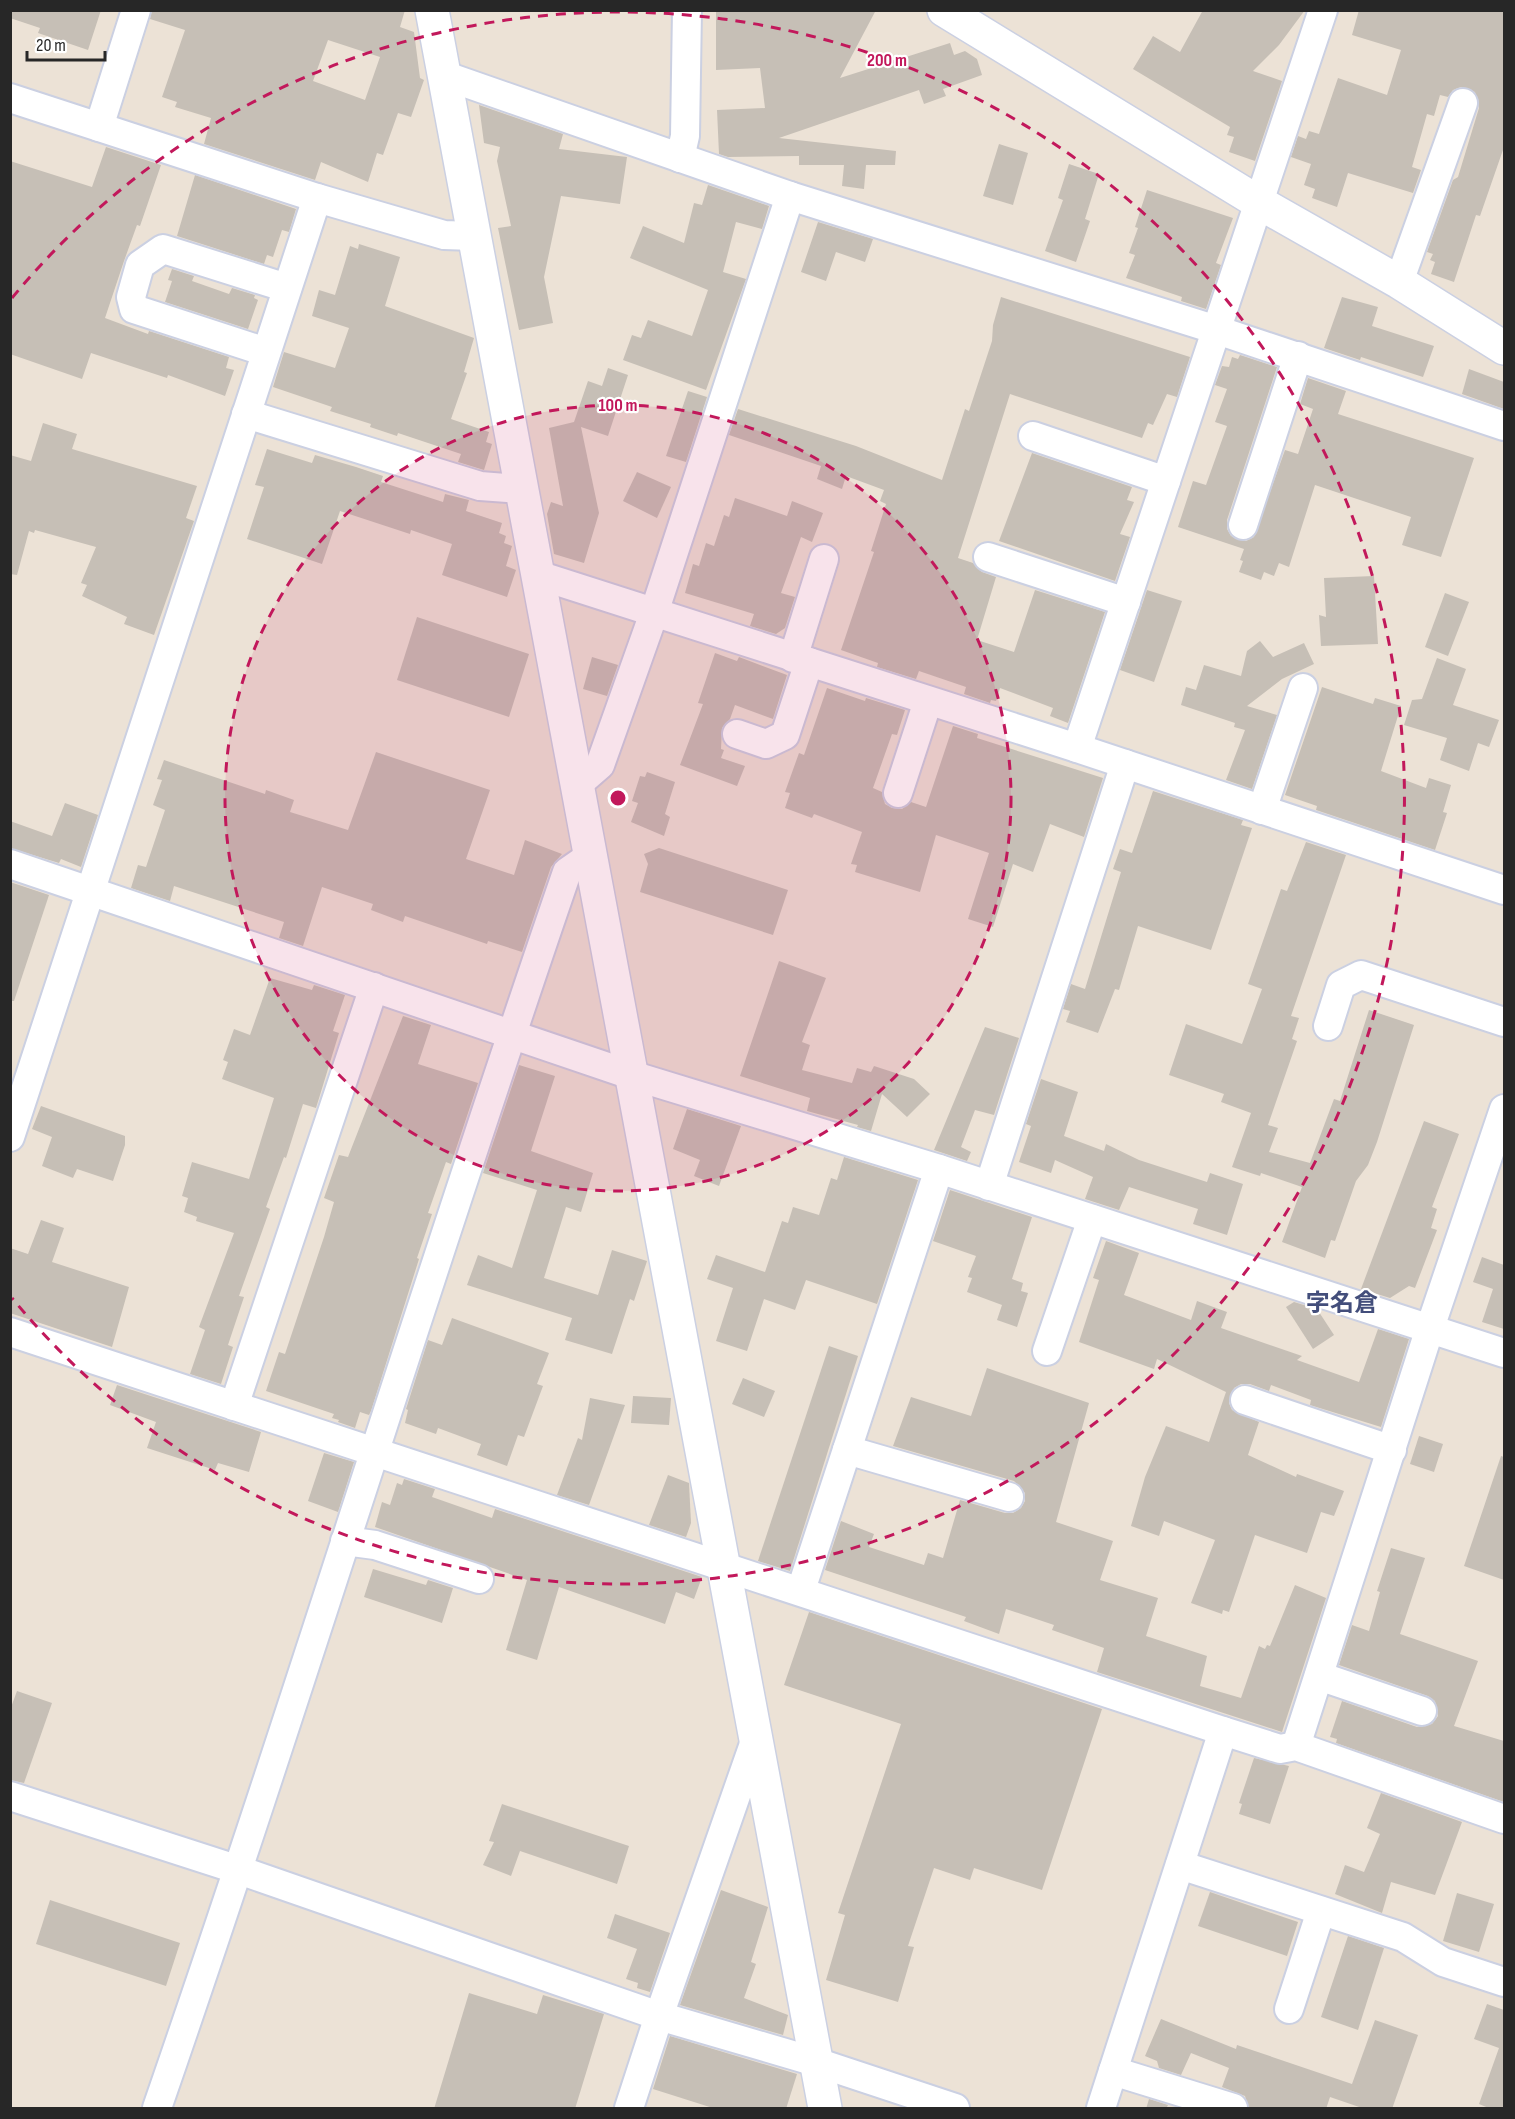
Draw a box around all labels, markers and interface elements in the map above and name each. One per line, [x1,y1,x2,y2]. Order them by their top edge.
scale bar [27,24,105,62]
text: 20 m [36,35,66,56]
text: 200 m [867,50,907,71]
text: 100 m [599,395,638,416]
centre of rings [608,788,628,808]
district label: 字名倉 [1306,1289,1378,1318]

